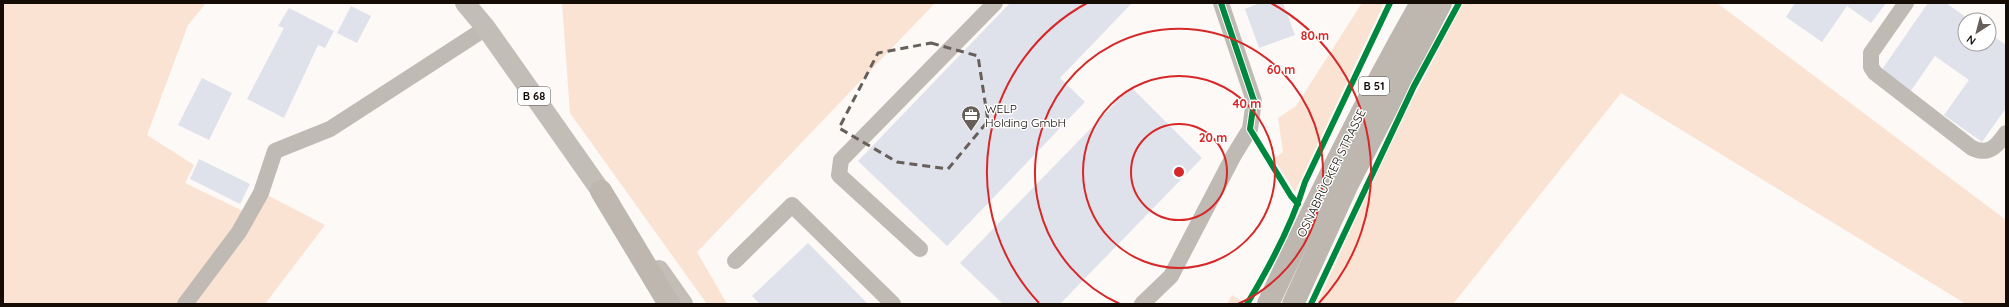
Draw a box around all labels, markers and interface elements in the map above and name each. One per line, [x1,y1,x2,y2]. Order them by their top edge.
north arrow [1957,12,1997,52]
text: 80 m [1301,28,1329,43]
text: N [1964,32,1979,48]
text: 60 m [1267,62,1295,77]
road number: B 51 [1359,77,1389,95]
road number: B 68 [518,87,550,105]
text: 40 m [1233,96,1261,111]
place label: WELP Holding GmbH [985,101,1066,130]
office icon: WELP Holding GmbH [960,104,982,132]
street label: OSNABRÜCKER STRASSE [1293,106,1369,240]
text: 20 m [1199,130,1227,145]
centre of rings [1172,165,1186,179]

